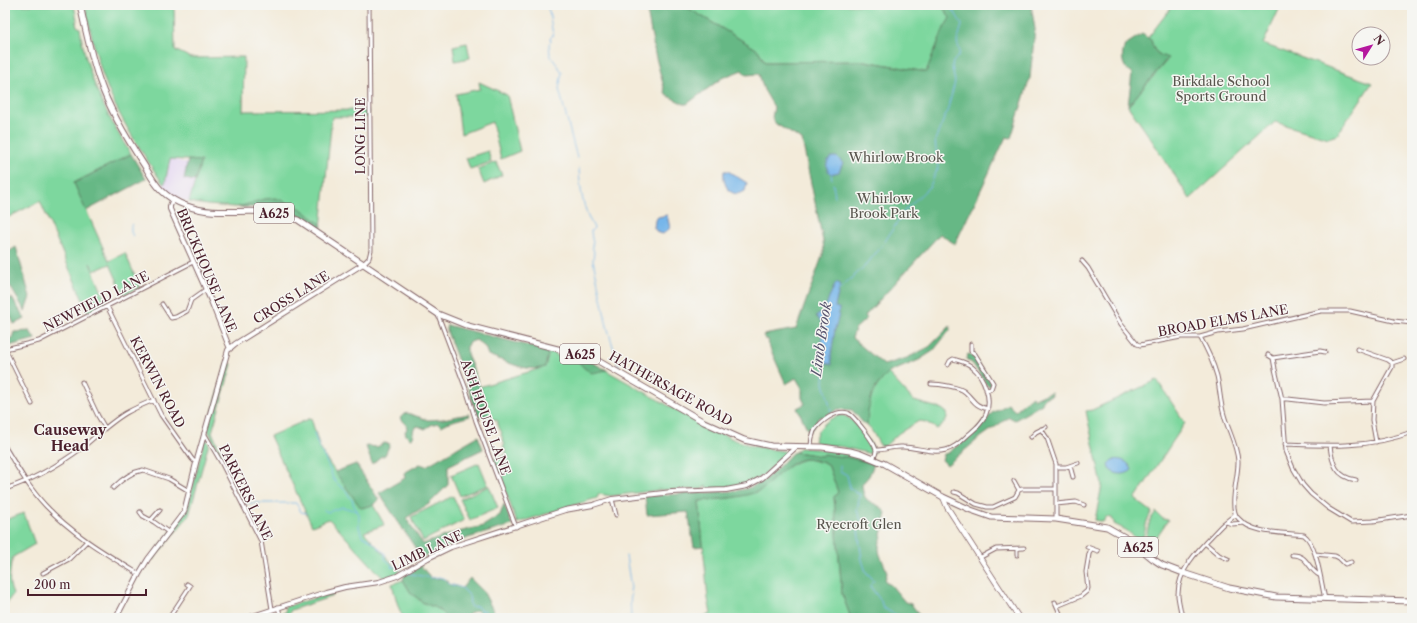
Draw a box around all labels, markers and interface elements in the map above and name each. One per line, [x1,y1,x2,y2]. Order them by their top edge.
north arrow [1351,26,1391,66]
text: N [1371,32,1388,48]
park label: Birkdale School Sports Ground [1172,73,1270,104]
street label: LONG LINE [352,98,368,174]
park label: Whirlow Brook [847,149,944,165]
park label: Whirlow Brook Park [849,190,919,221]
road number: A625 [254,203,294,223]
street label: BRICKHOUSE LANE [174,206,240,334]
street label: NEWFIELD LANE [40,267,152,335]
street label: CROSS LANE [250,267,332,327]
water label: Limb Brook [807,300,835,378]
street label: BROAD ELMS LANE [1157,301,1289,339]
street label: KERWIN ROAD [127,334,189,430]
road number: A625 [560,344,600,364]
street label: HATHERSAGE ROAD [606,347,736,429]
street label: ASH HOUSE LANE [457,356,514,477]
district label: Causeway Head [34,421,107,455]
street label: PARKERS LANE [216,441,276,543]
park label: Ryecroft Glen [816,516,902,532]
street label: LIMB LANE [389,526,465,574]
road number: A625 [1118,537,1158,557]
scale bar [28,571,146,597]
text: 200 m [34,577,71,592]

